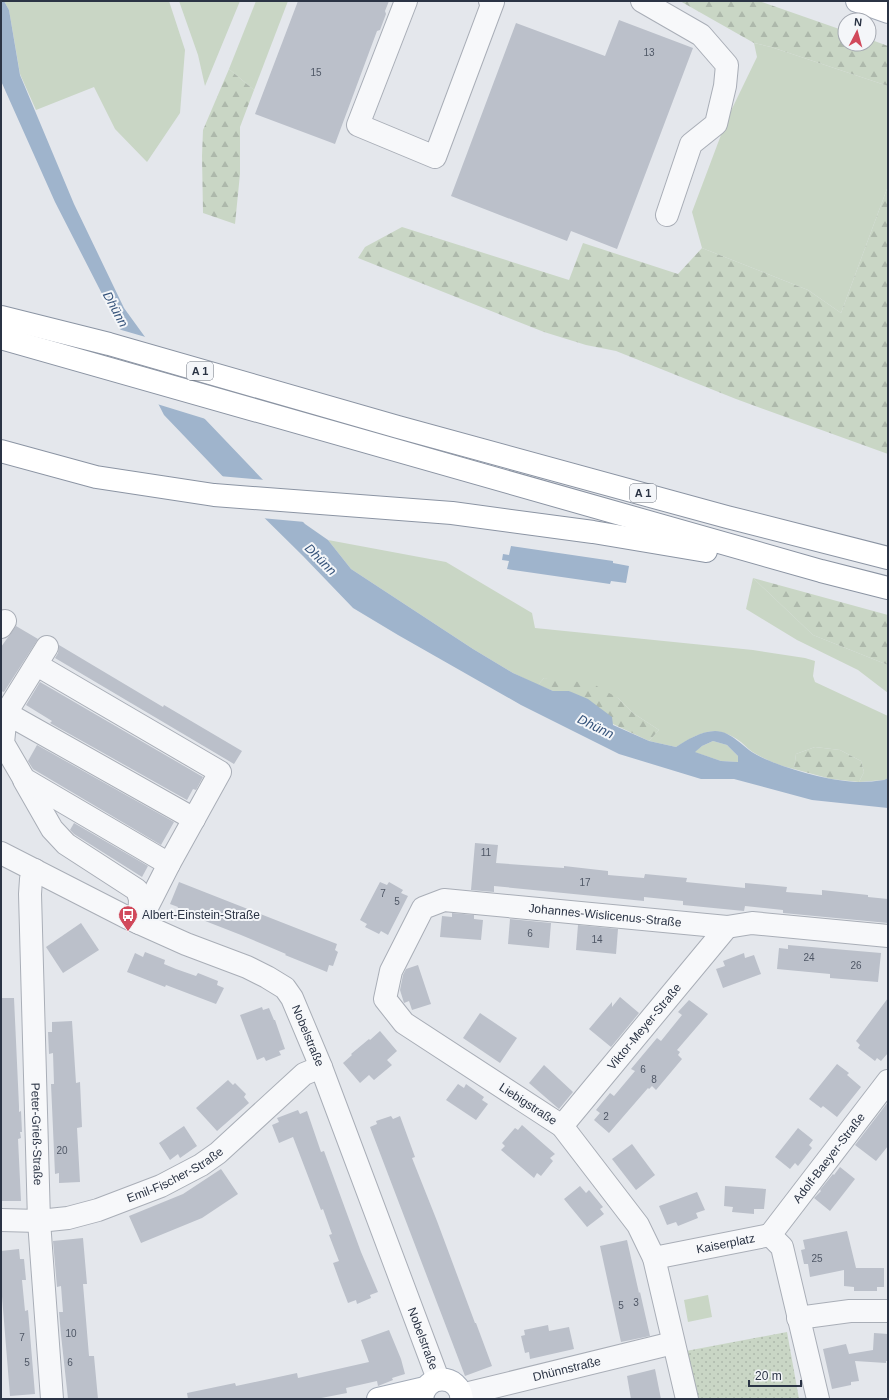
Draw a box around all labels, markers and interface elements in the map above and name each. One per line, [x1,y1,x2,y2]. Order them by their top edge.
north arrow [837,12,877,52]
text: N [853,16,863,28]
house number: 13 [643,47,655,58]
house number: 15 [310,67,322,78]
water label: Dhünn [100,289,131,330]
road number: A 1 [187,362,213,380]
road number: A 1 [630,484,656,502]
water label: Dhünn [302,541,339,578]
water label: Dhünn [575,711,616,742]
house number: 11 [481,847,492,858]
house number: 17 [579,877,591,888]
house number: 7 [380,888,386,899]
house number: 5 [394,896,400,907]
street label: Johannes-Wislicenus-Straße [528,901,682,930]
bus stop icon: Albert-Einstein-Straße [117,904,139,932]
place label: Albert-Einstein-Straße [142,908,260,922]
house number: 6 [527,928,533,939]
house number: 14 [591,934,603,945]
house number: 24 [803,952,815,963]
house number: 26 [850,960,862,971]
street label: Viktor-Meyer-Straße [604,980,684,1073]
street label: Nobelstraße [289,1003,327,1069]
house number: 6 [640,1064,646,1075]
house number: 8 [651,1074,657,1085]
street label: Liebigstraße [496,1080,560,1128]
street label: Peter-Grieß-Straße [28,1082,45,1186]
street label: Adolf-Baeyer-Straße [790,1110,868,1206]
house number: 2 [603,1111,609,1122]
street label: Emil-Fischer-Straße [125,1144,226,1205]
house number: 20 [56,1145,68,1156]
street label: Kaiserplatz [695,1231,756,1256]
house number: 25 [811,1253,823,1264]
house number: 3 [633,1297,639,1308]
house number: 5 [618,1300,624,1311]
street label: Nobelstraße [405,1305,441,1372]
house number: 10 [65,1328,77,1339]
house number: 7 [19,1332,25,1343]
street label: Dhünnstraße [531,1354,603,1384]
house number: 5 [24,1357,30,1368]
house number: 6 [67,1357,73,1368]
scale bar [749,1362,801,1388]
text: 20 m [755,1369,782,1383]

